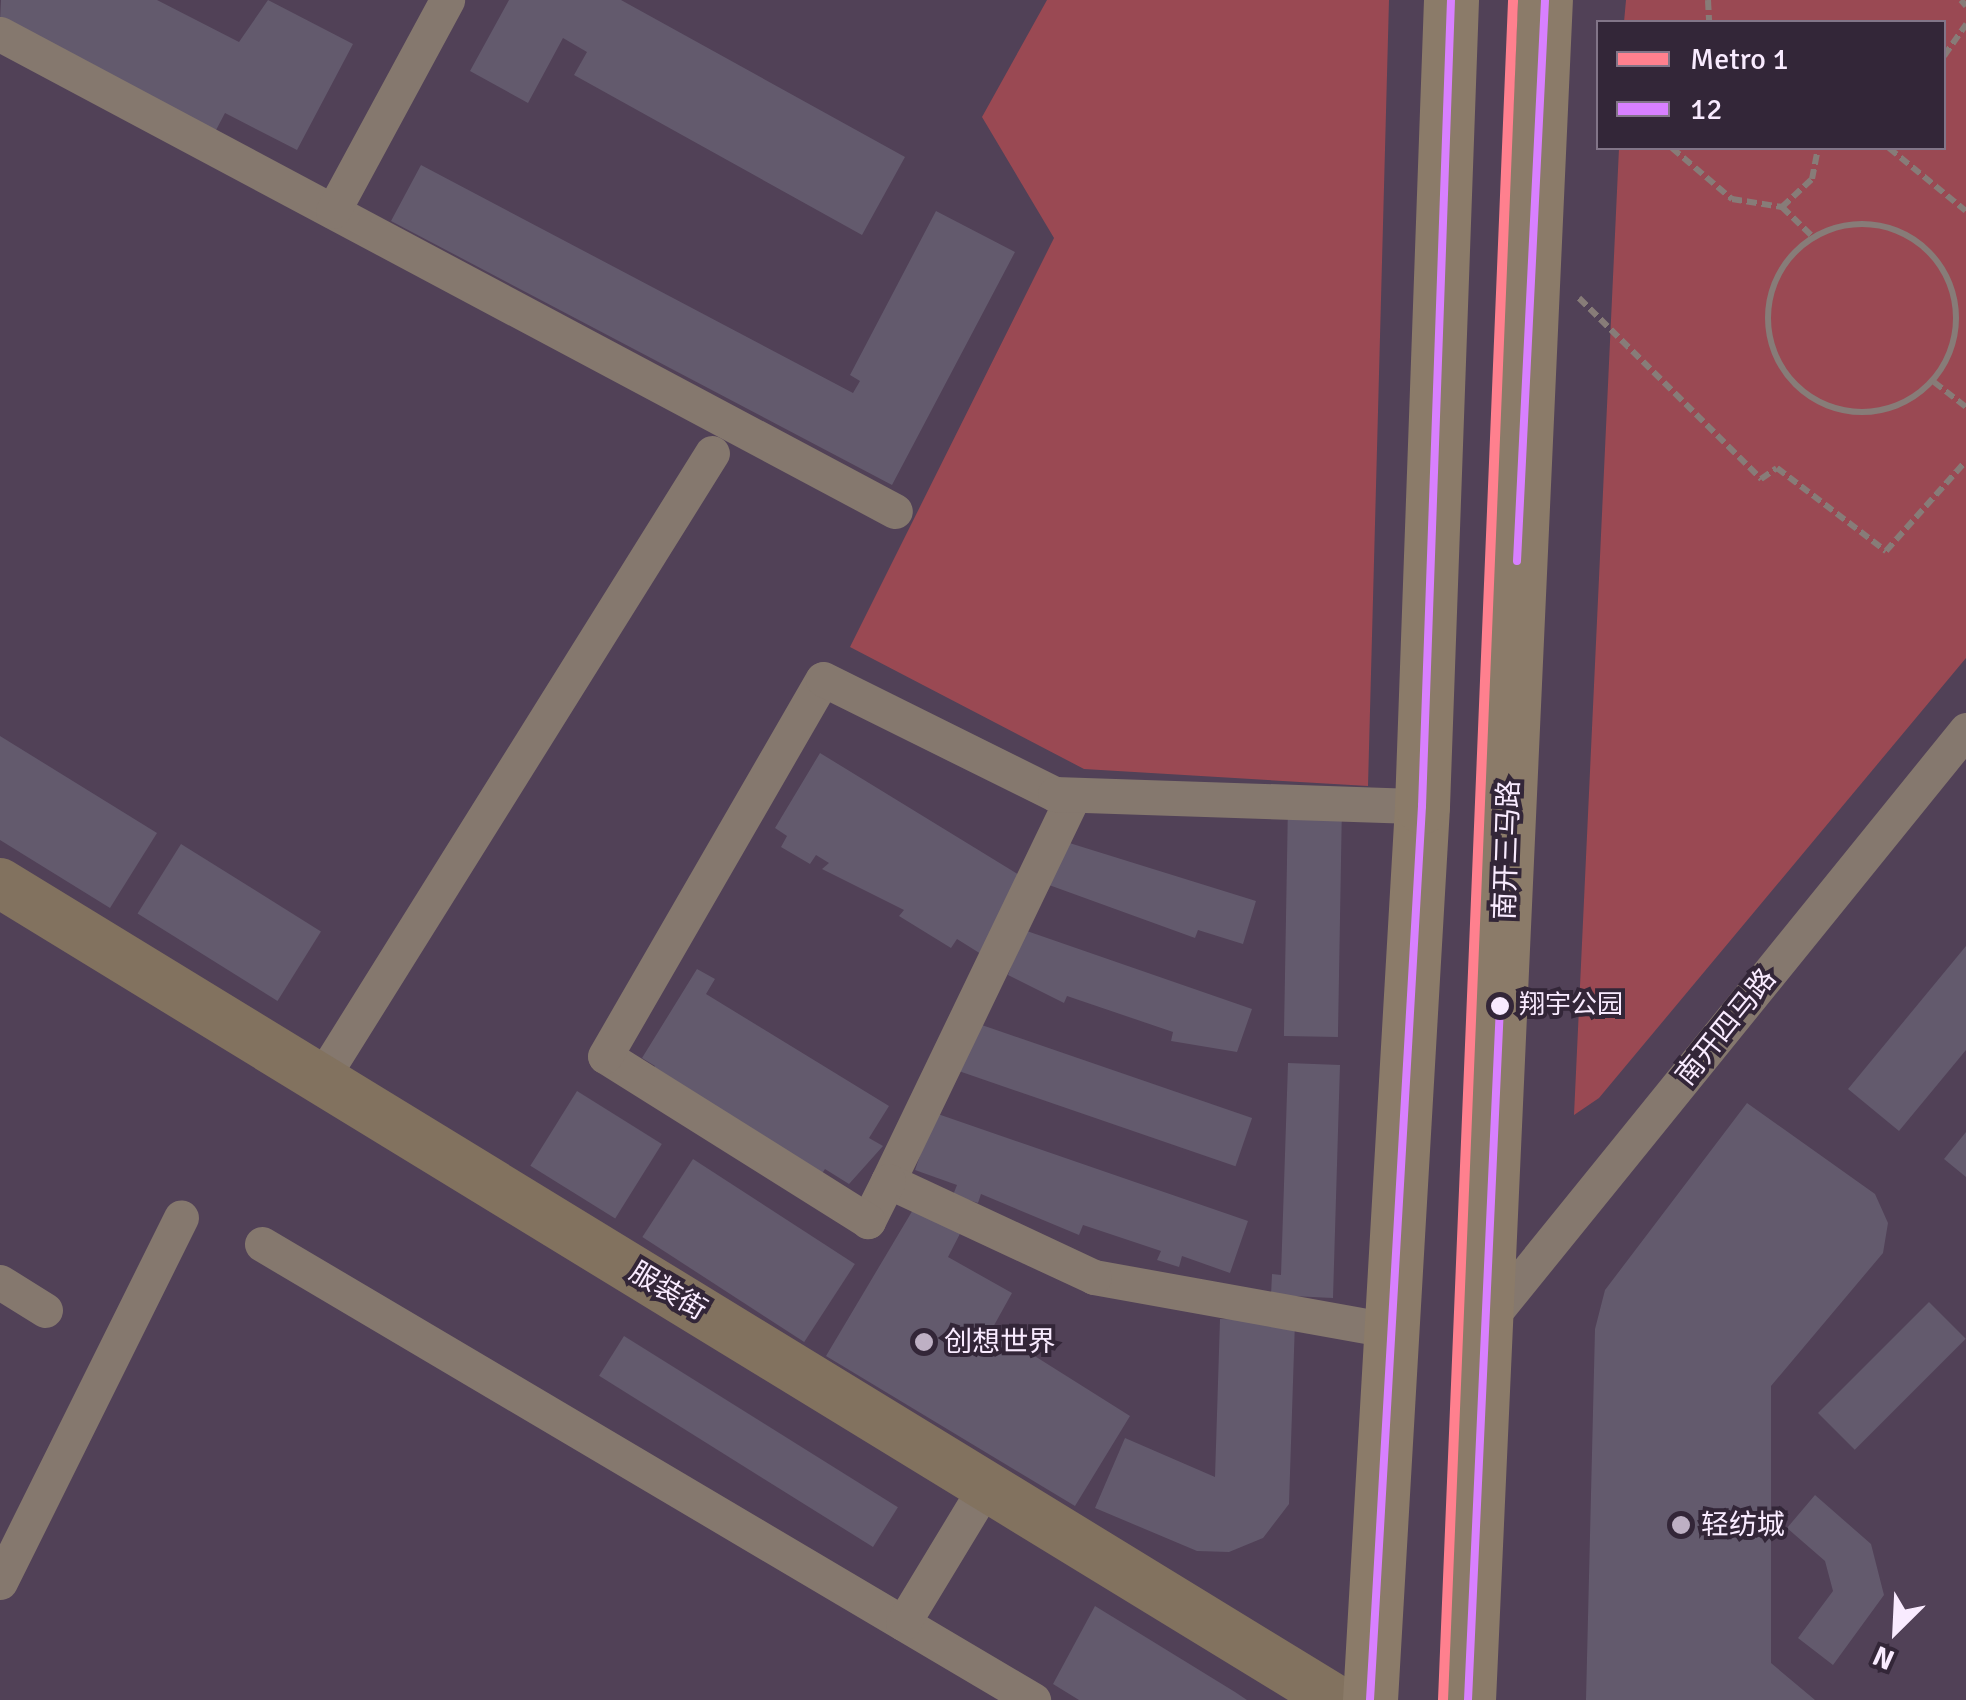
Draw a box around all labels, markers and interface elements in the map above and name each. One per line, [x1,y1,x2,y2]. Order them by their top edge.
legend [1596,20,1946,150]
text: Metro 1 [1690,41,1789,78]
text: 12 [1690,91,1722,128]
street label: 南开三马路 [1488,779,1526,921]
street label: 南开四马路 [1669,962,1783,1092]
place label: 翔宇公园 [1519,990,1623,1022]
marker: 翔宇公园 [1490,996,1510,1016]
street label: 服装街 [623,1255,713,1327]
place label: 创想世界 [944,1325,1056,1359]
marker: 创想世界 [913,1331,935,1353]
place label: 轻纺城 [1701,1508,1785,1542]
marker: 轻纺城 [1670,1514,1692,1536]
north arrow [1846,1580,1946,1680]
text: N [1868,1638,1900,1677]

